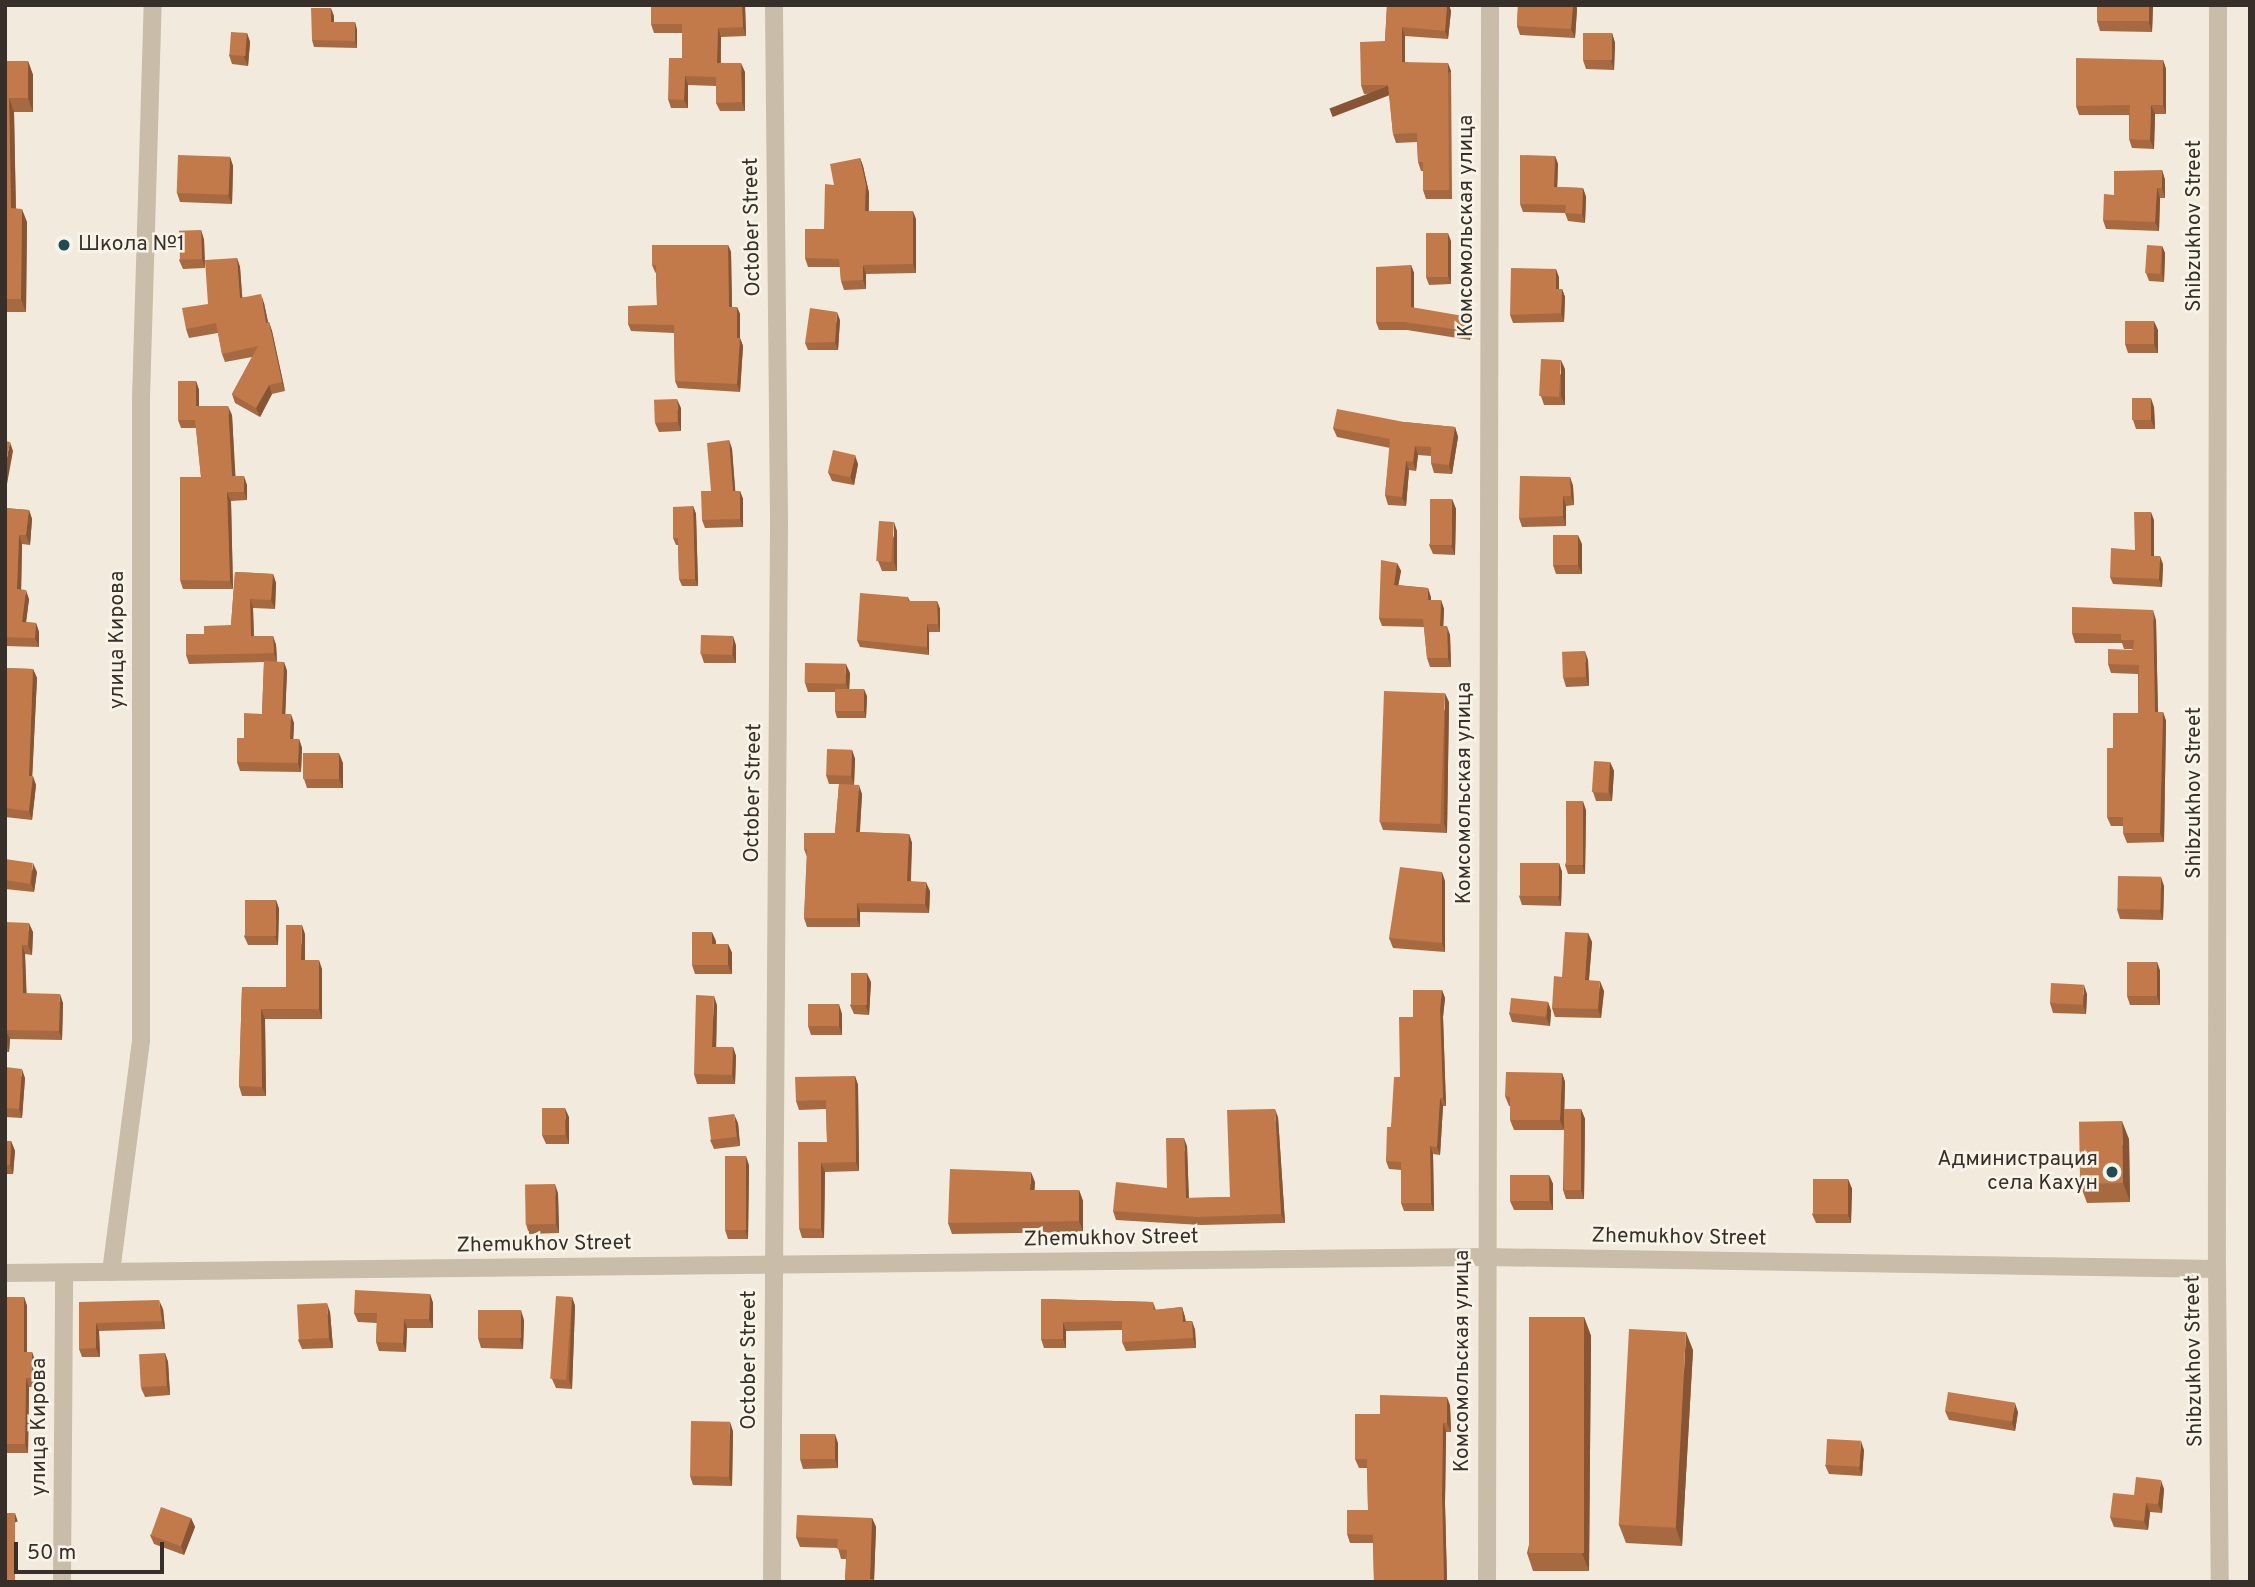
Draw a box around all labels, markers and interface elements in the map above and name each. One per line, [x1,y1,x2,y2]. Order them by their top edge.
street label: Комсомольская улица [1454,115,1480,337]
street label: Shibzukhov Street [2182,140,2208,312]
street label: October Street [739,157,767,297]
place label: Школа №1 [78,232,185,258]
marker: Школа №1 [56,237,72,253]
street label: улица Кирова [105,571,131,709]
street label: Комсомольская улица [1452,682,1478,904]
street label: Shibzukhov Street [2182,707,2208,879]
street label: October Street [740,723,768,863]
place label: Администрация села Кахун [1937,1147,2098,1197]
marker: Администрация села Кахун [2104,1164,2120,1180]
street label: Zhemukhov Street [1591,1224,1767,1252]
street label: Zhemukhov Street [1023,1225,1199,1253]
street label: Zhemukhov Street [456,1231,632,1259]
street label: Комсомольская улица [1450,1250,1476,1472]
street label: Shibzukhov Street [2181,1275,2209,1447]
street label: October Street [737,1290,763,1430]
street label: улица Кирова [27,1358,53,1496]
scale bar [18,1528,168,1572]
text: 50 m [27,1540,76,1567]

